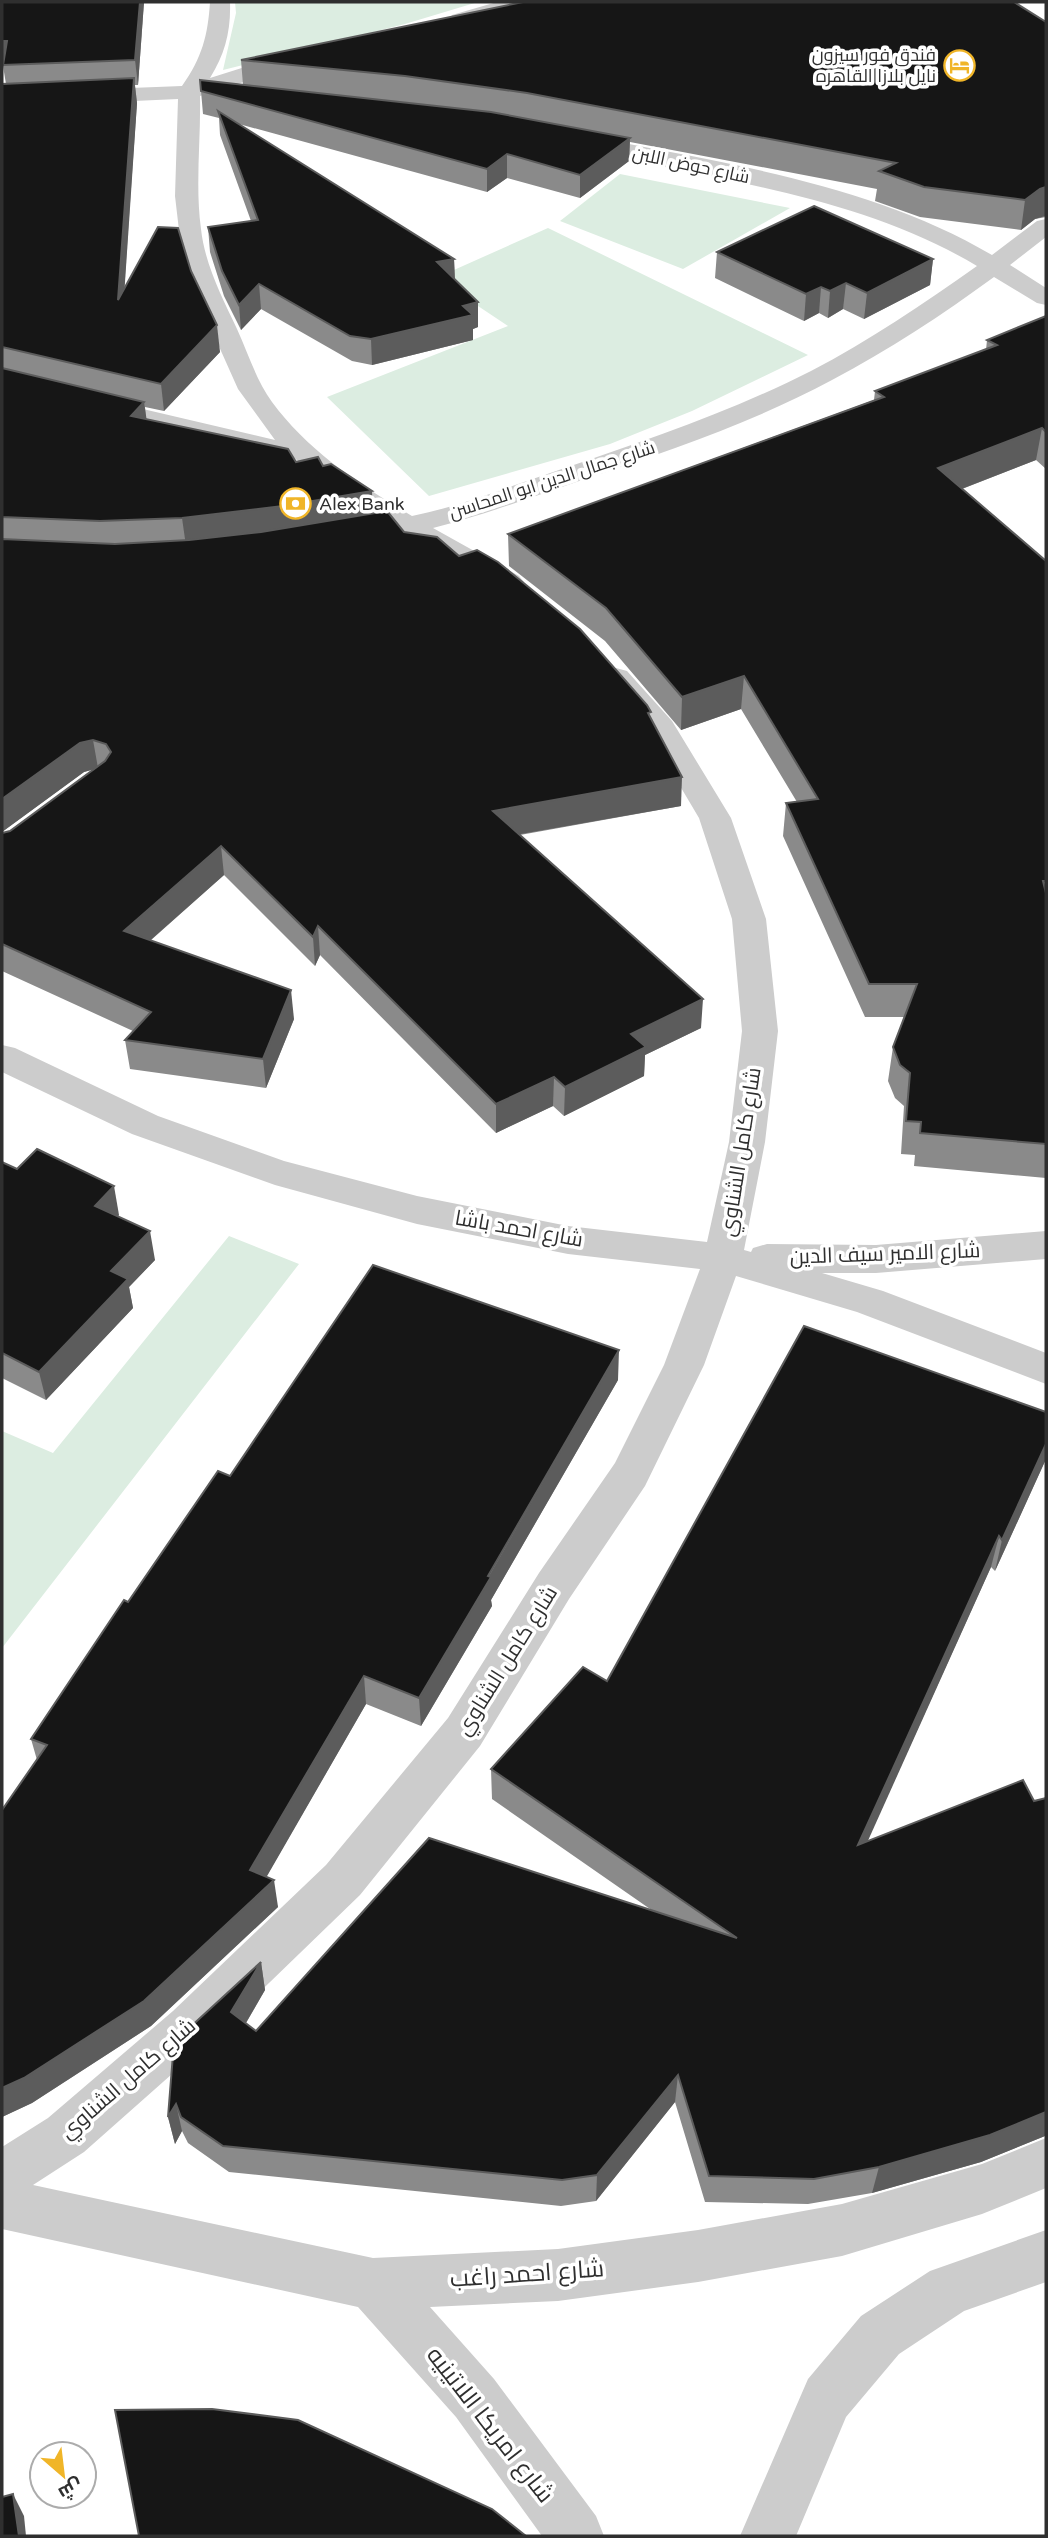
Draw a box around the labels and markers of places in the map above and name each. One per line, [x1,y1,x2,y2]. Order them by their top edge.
place label: فندق فور سيزون نايل بلازا القاهره [812,44,936,87]
hotel icon: فندق فور سيزون نايل بلازا القاهره [942,48,976,82]
bank icon: Alex Bank [279,487,313,521]
place label: Alex Bank [319,493,405,515]

